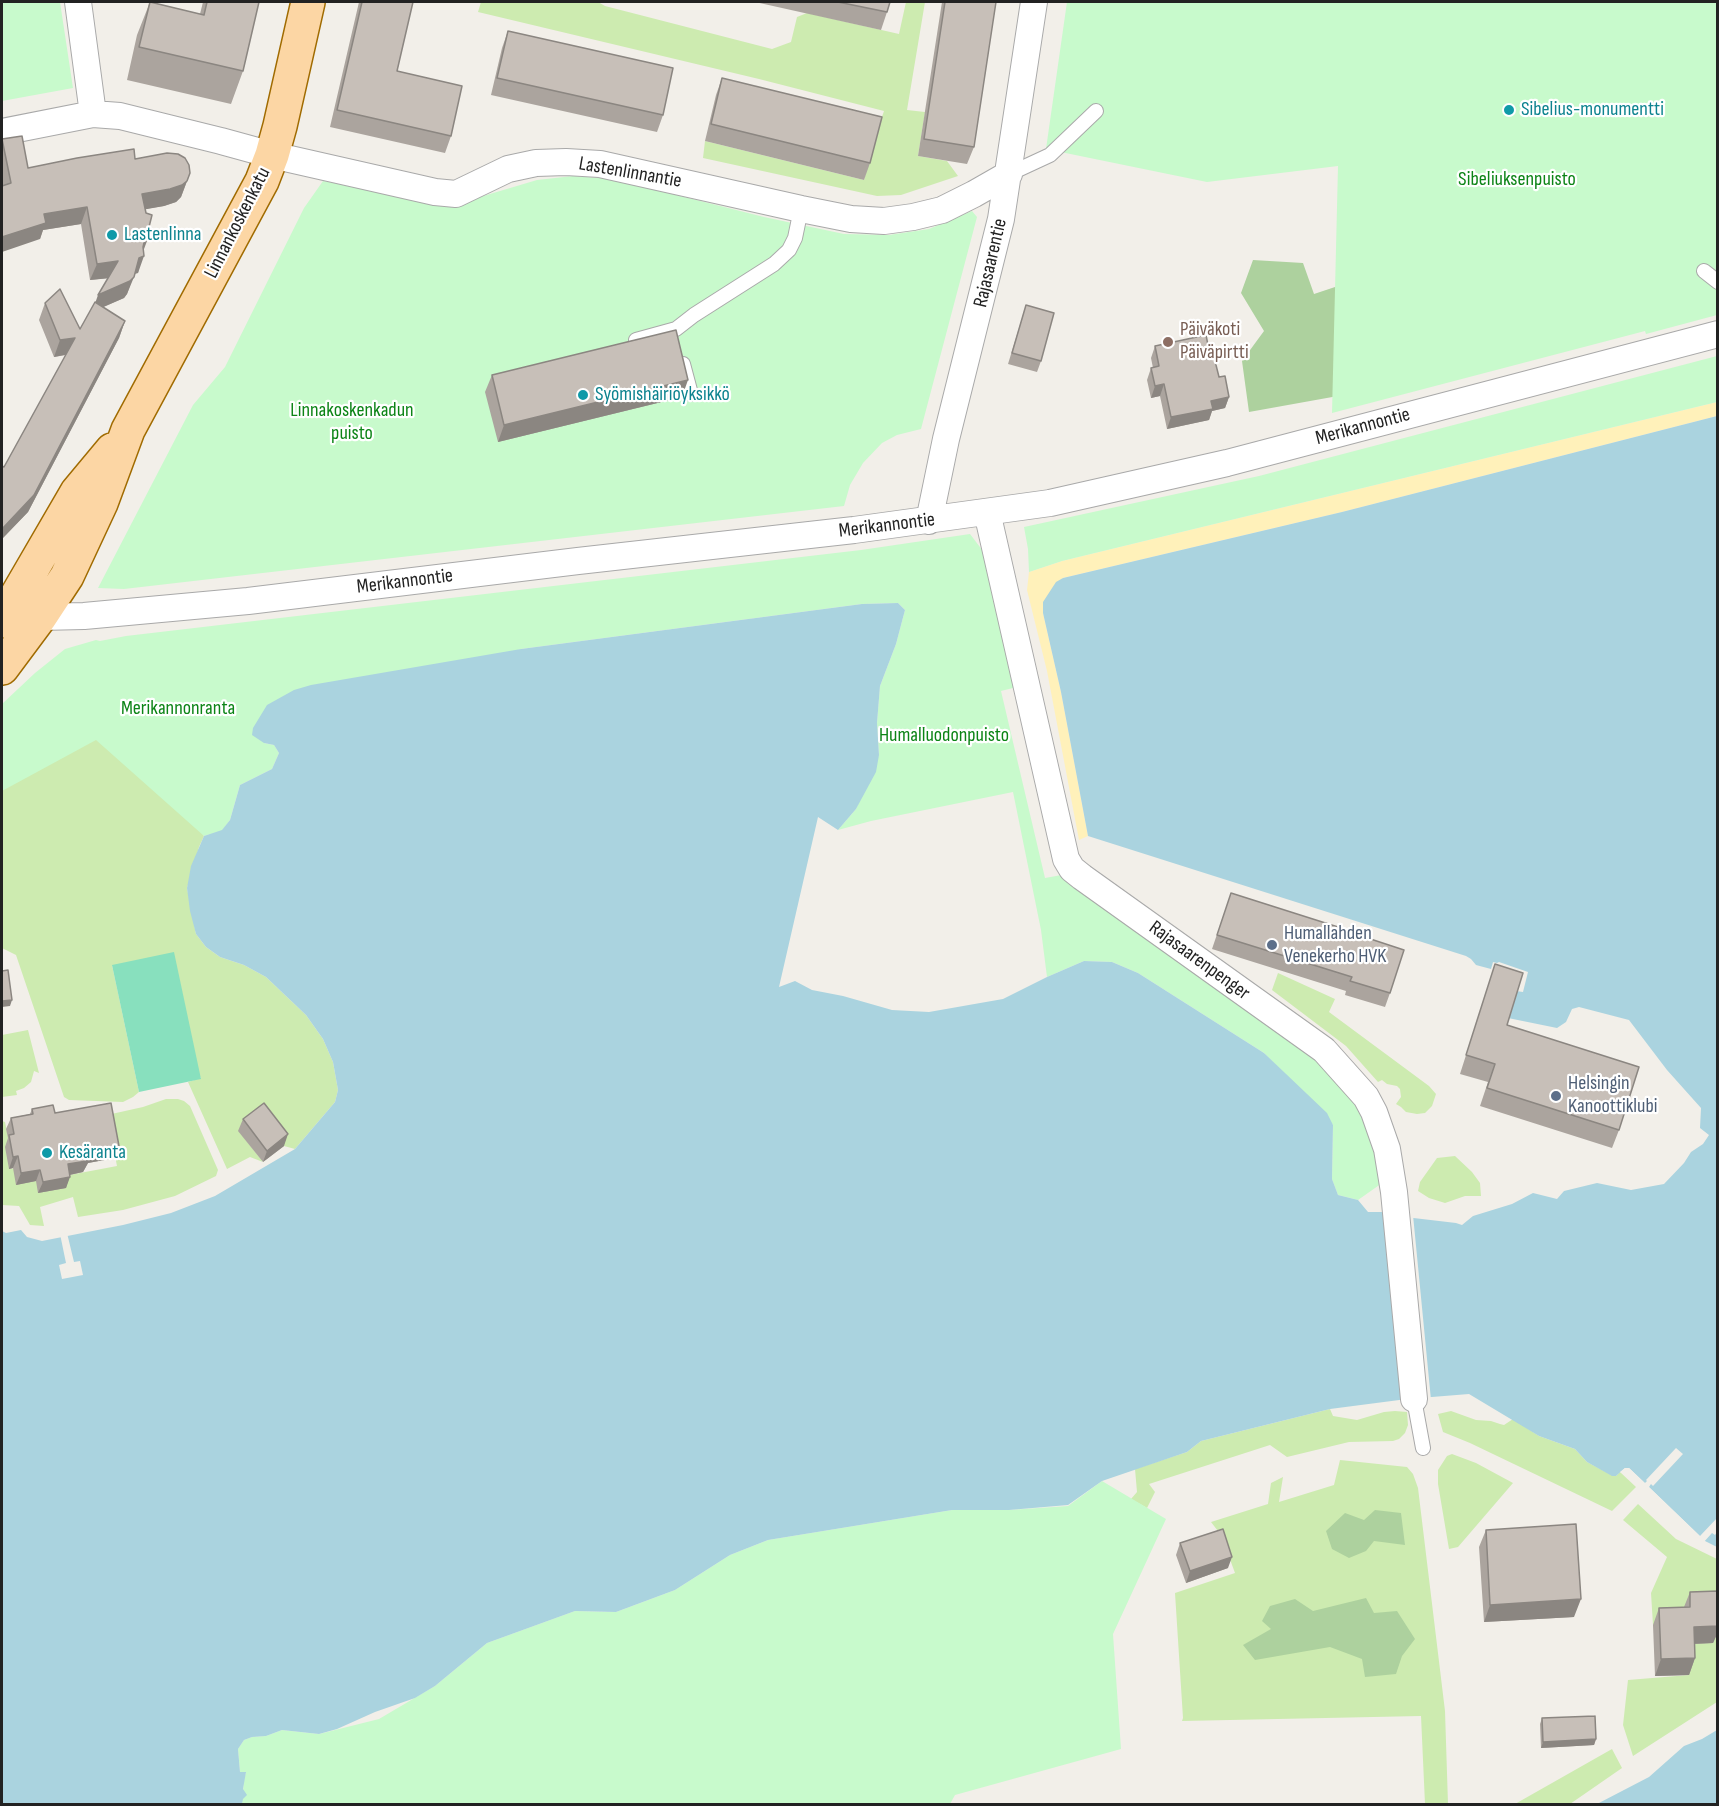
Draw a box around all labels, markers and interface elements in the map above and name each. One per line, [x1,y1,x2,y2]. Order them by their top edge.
place label: Sibelius-monumentti [1521,98,1664,122]
marker: Sibelius-monumentti [1502,103,1516,117]
street label: Lastenlinnantie [577,152,683,194]
street label: Linnankoskenkatu [200,164,276,282]
park label: Sibeliuksenpuisto [1458,168,1576,192]
street label: Rajasaarentie [969,216,1013,310]
place label: Lastenlinna [124,223,201,247]
marker: Lastenlinna [105,228,119,242]
place label: Päiväkoti Päiväpirtti [1180,318,1249,365]
marker: Päiväkoti Päiväpirtti [1161,335,1175,349]
place label: Syömishäiriöyksikkö [595,383,730,407]
marker: Syömishäiriöyksikkö [576,388,590,402]
park label: Linnakoskenkadun puisto [290,399,414,446]
street label: Merikannontie [1313,403,1413,451]
street label: Merikannontie [838,508,936,544]
street label: Merikannontie [356,564,454,600]
park label: Merikannonranta [121,697,235,721]
park label: Humalluodonpuisto [879,724,1009,748]
street label: Rajasaarenpenger [1144,916,1254,1006]
place label: Humallahden Venekerho HVK [1284,922,1386,969]
marker: Humallahden Venekerho HVK [1265,938,1279,952]
place label: Helsingin Kanoottiklubi [1568,1072,1657,1119]
marker: Helsingin Kanoottiklubi [1549,1089,1563,1103]
place label: Kesäranta [59,1141,126,1165]
marker: Kesäranta [40,1146,54,1160]

